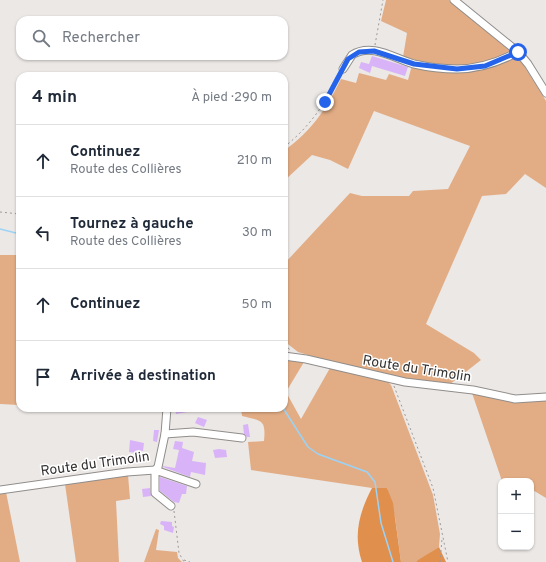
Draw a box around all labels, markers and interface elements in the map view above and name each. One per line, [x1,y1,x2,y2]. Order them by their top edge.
search box [16,16,288,60]
icon: search [30,27,52,49]
text: Rechercher [62,29,140,48]
route start [509,43,527,61]
text: 4 min [32,87,77,109]
text: À pied · 290 m [191,90,272,106]
route end [316,93,334,111]
text: Continuez [70,143,140,162]
icon: ahead [32,150,54,172]
text: 210 m [237,153,272,169]
text: Route des Collières [70,162,182,178]
text: Tournez à gauche [70,215,194,234]
icon: left [32,222,54,244]
text: 30 m [242,225,272,241]
text: Route des Collières [70,234,182,250]
icon: ahead [32,294,54,316]
text: Continuez [70,295,140,314]
text: 50 m [242,297,272,313]
street label: Route du Trimolin [361,352,472,386]
icon: arrive [32,366,54,388]
text: Arrivée à destination [70,367,216,386]
street label: Route du Trimolin [40,448,151,481]
map controls [498,478,534,550]
button: + [498,478,534,514]
button: − [498,514,534,550]

